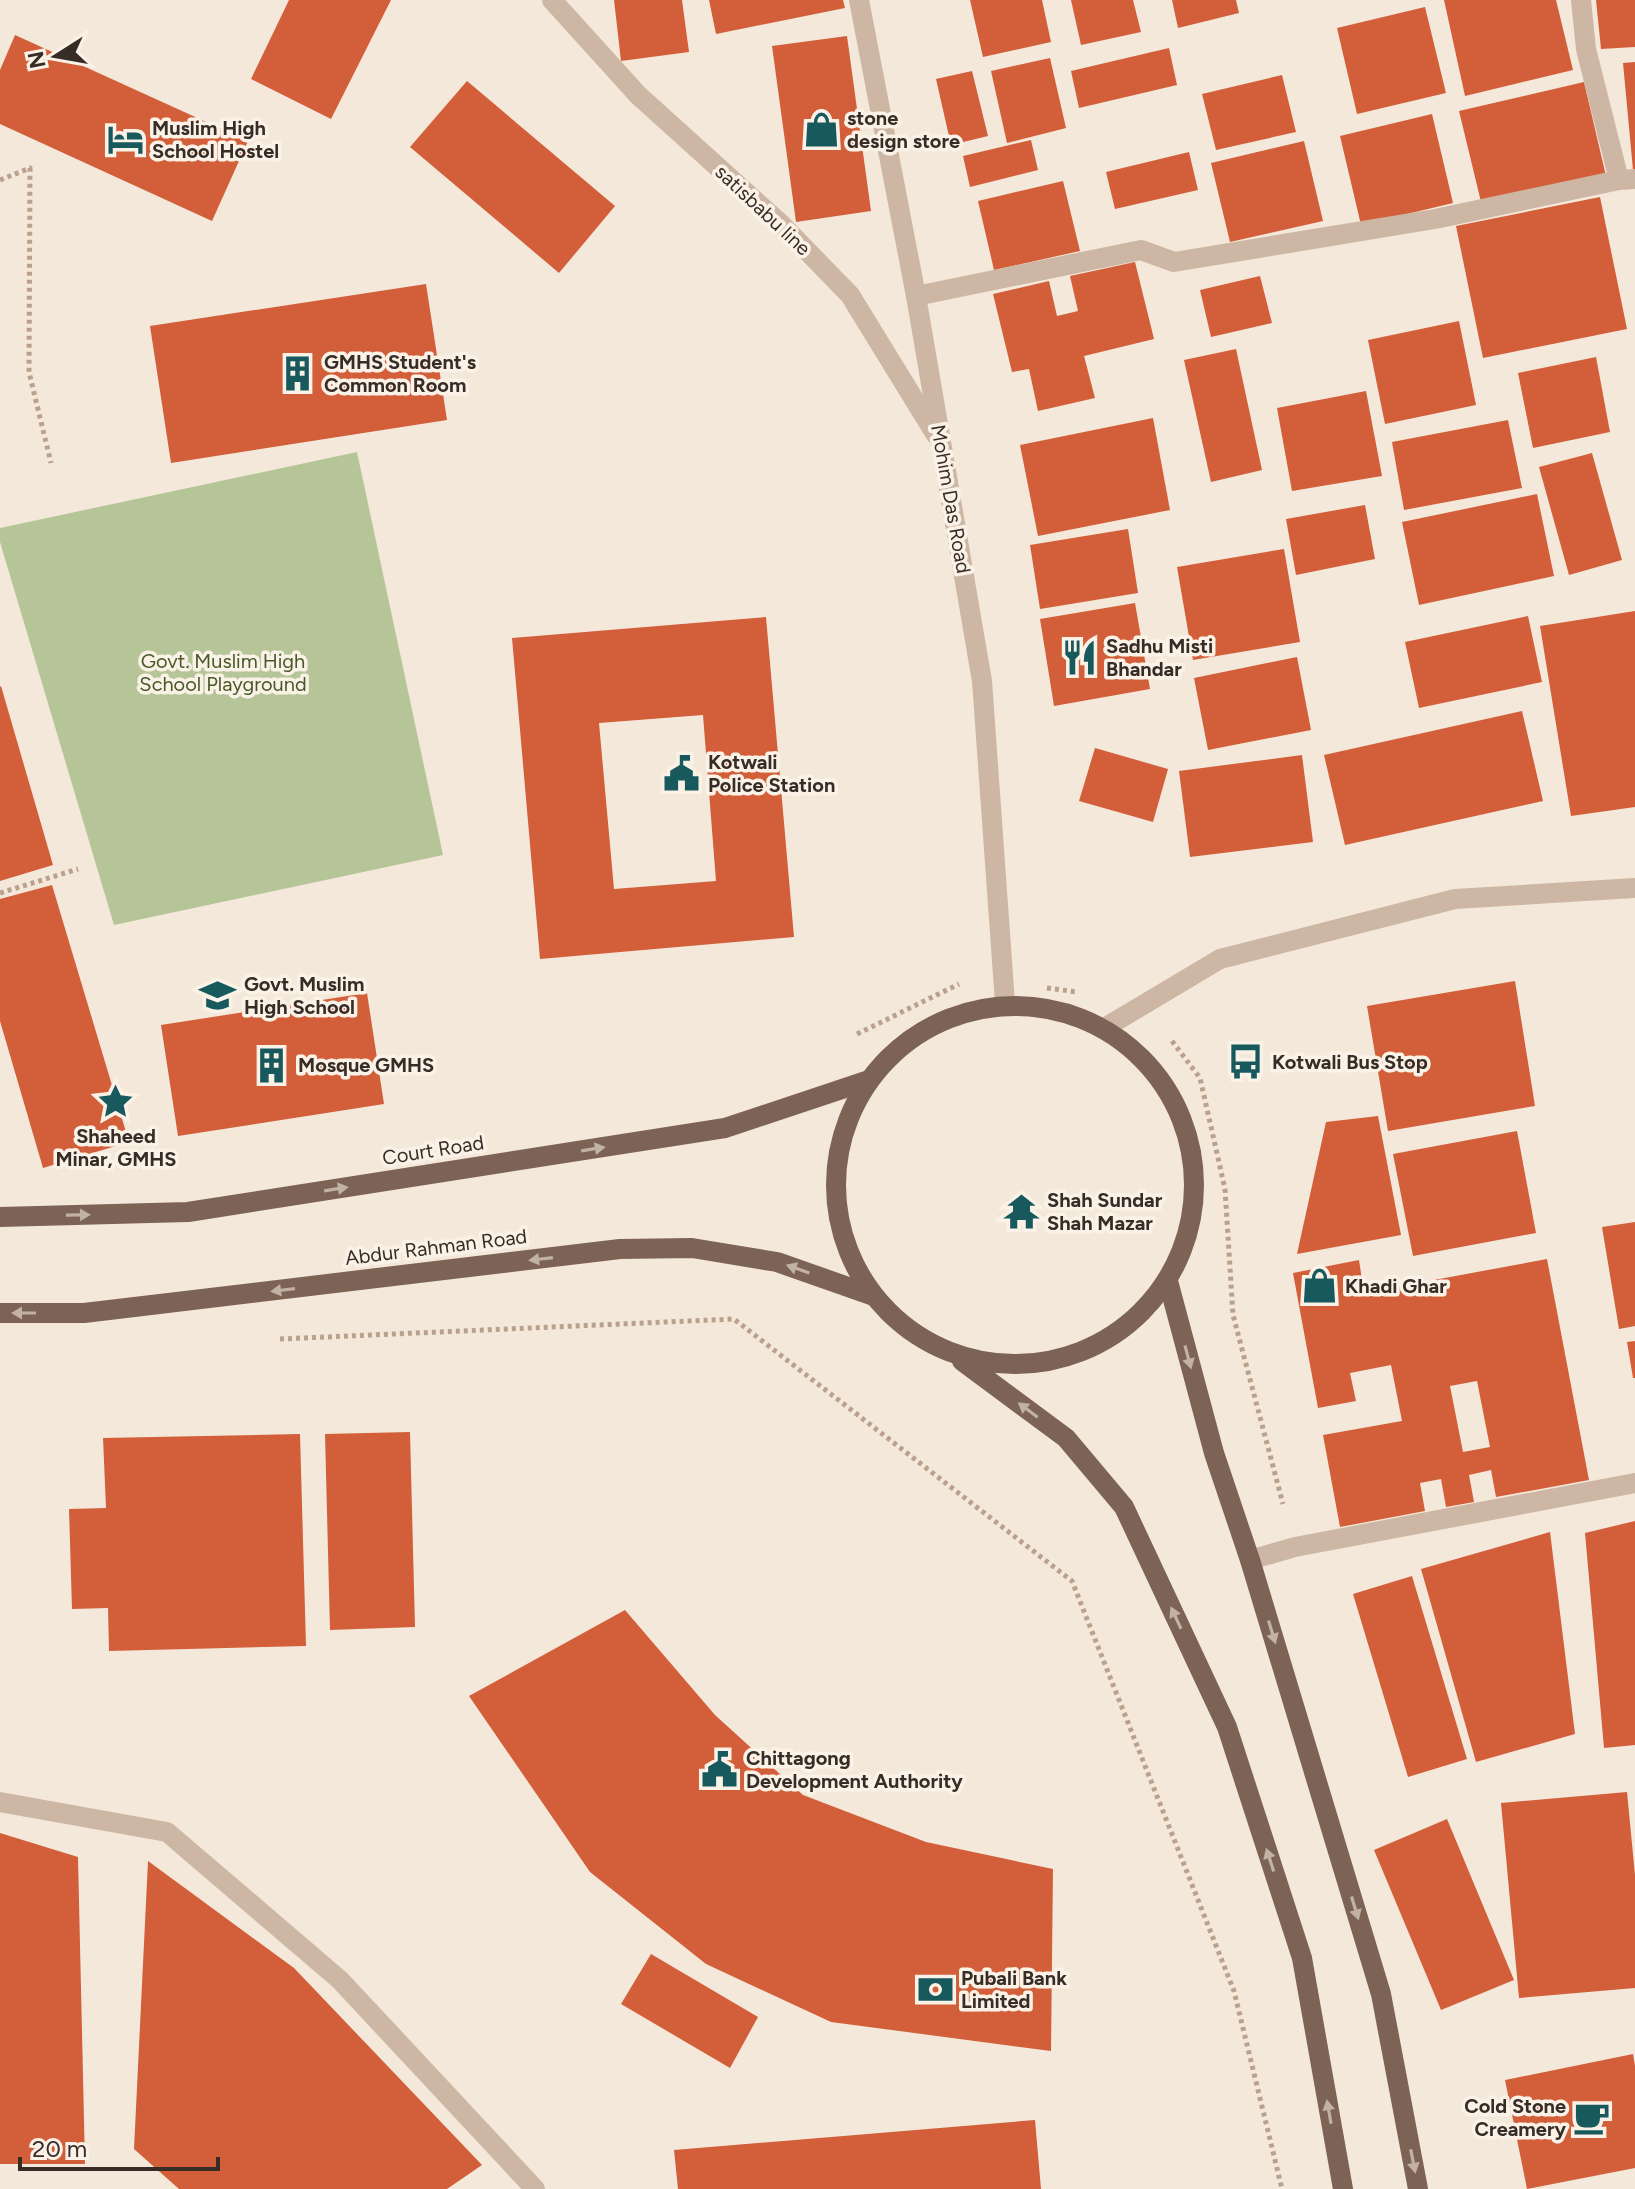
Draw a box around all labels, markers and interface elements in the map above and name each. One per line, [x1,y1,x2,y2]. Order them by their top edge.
north arrow [16,16,96,96]
text: N [22,49,52,71]
place label: stone design store [847,106,960,153]
shop icon: stone design store [802,110,840,148]
place label: Muslim High School Hostel [152,116,279,163]
hotel icon: Muslim High School Hostel [107,120,145,158]
street label: satisbabu line [710,160,816,260]
place label: GMHS Student's Common Room [324,350,476,397]
building icon: GMHS Student's Common Room [279,354,317,392]
street label: Mohim Das Road [926,423,976,575]
place label: Sadhu Misti Bhandar [1106,634,1213,681]
restaurant icon: Sadhu Misti Bhandar [1061,639,1099,677]
park label: Govt. Muslim High School Playground [139,649,307,696]
place label: Kotwali Police Station [708,750,835,797]
public building icon: Kotwali Police Station [663,754,701,792]
place label: Govt. Muslim High School [244,972,364,1019]
school or university icon: Govt. Muslim High School [199,976,237,1014]
bus stop icon: Kotwali Bus Stop [1227,1043,1265,1081]
building icon: Mosque GMHS [253,1046,291,1084]
place label: Kotwali Bus Stop [1272,1050,1428,1074]
place label: Mosque GMHS [298,1053,434,1077]
place icon: Shaheed Minar, GMHS [97,1082,135,1120]
place label: Shaheed Minar, GMHS [55,1124,177,1171]
street label: Court Road [381,1130,485,1170]
one-way arrow [581,1142,606,1155]
one-way arrow [324,1182,349,1195]
place label: Shah Sundar Shah Mazar [1047,1188,1163,1235]
temple icon: Shah Sundar Shah Mazar [1002,1193,1040,1231]
one-way arrow [66,1209,91,1221]
street label: Abdur Rahman Road [344,1224,528,1270]
one-way arrow [528,1252,553,1265]
one-way arrow [786,1263,810,1275]
shop icon: Khadi Ghar [1300,1267,1338,1305]
place label: Khadi Ghar [1345,1274,1447,1298]
one-way arrow [270,1284,295,1297]
one-way arrow [11,1307,36,1319]
one-way arrow [1183,1344,1195,1369]
one-way arrow [1018,1402,1038,1418]
one-way arrow [1169,1606,1183,1630]
one-way arrow [1266,1621,1279,1645]
place label: Chittagong Development Authority [746,1746,963,1793]
public building icon: Chittagong Development Authority [701,1751,739,1789]
one-way arrow [1263,1847,1276,1871]
one-way arrow [1349,1897,1362,1921]
place label: Pubali Bank Limited [961,1966,1067,2013]
bank icon: Pubali Bank Limited [916,1971,954,2009]
place label: Cold Stone Creamery [1464,2094,1566,2141]
one-way arrow [1323,2099,1335,2124]
cafe icon: Cold Stone Creamery [1573,2099,1611,2137]
scale bar [20,2121,218,2171]
text: 20 m [32,2134,87,2163]
one-way arrow [1407,2149,1419,2174]

